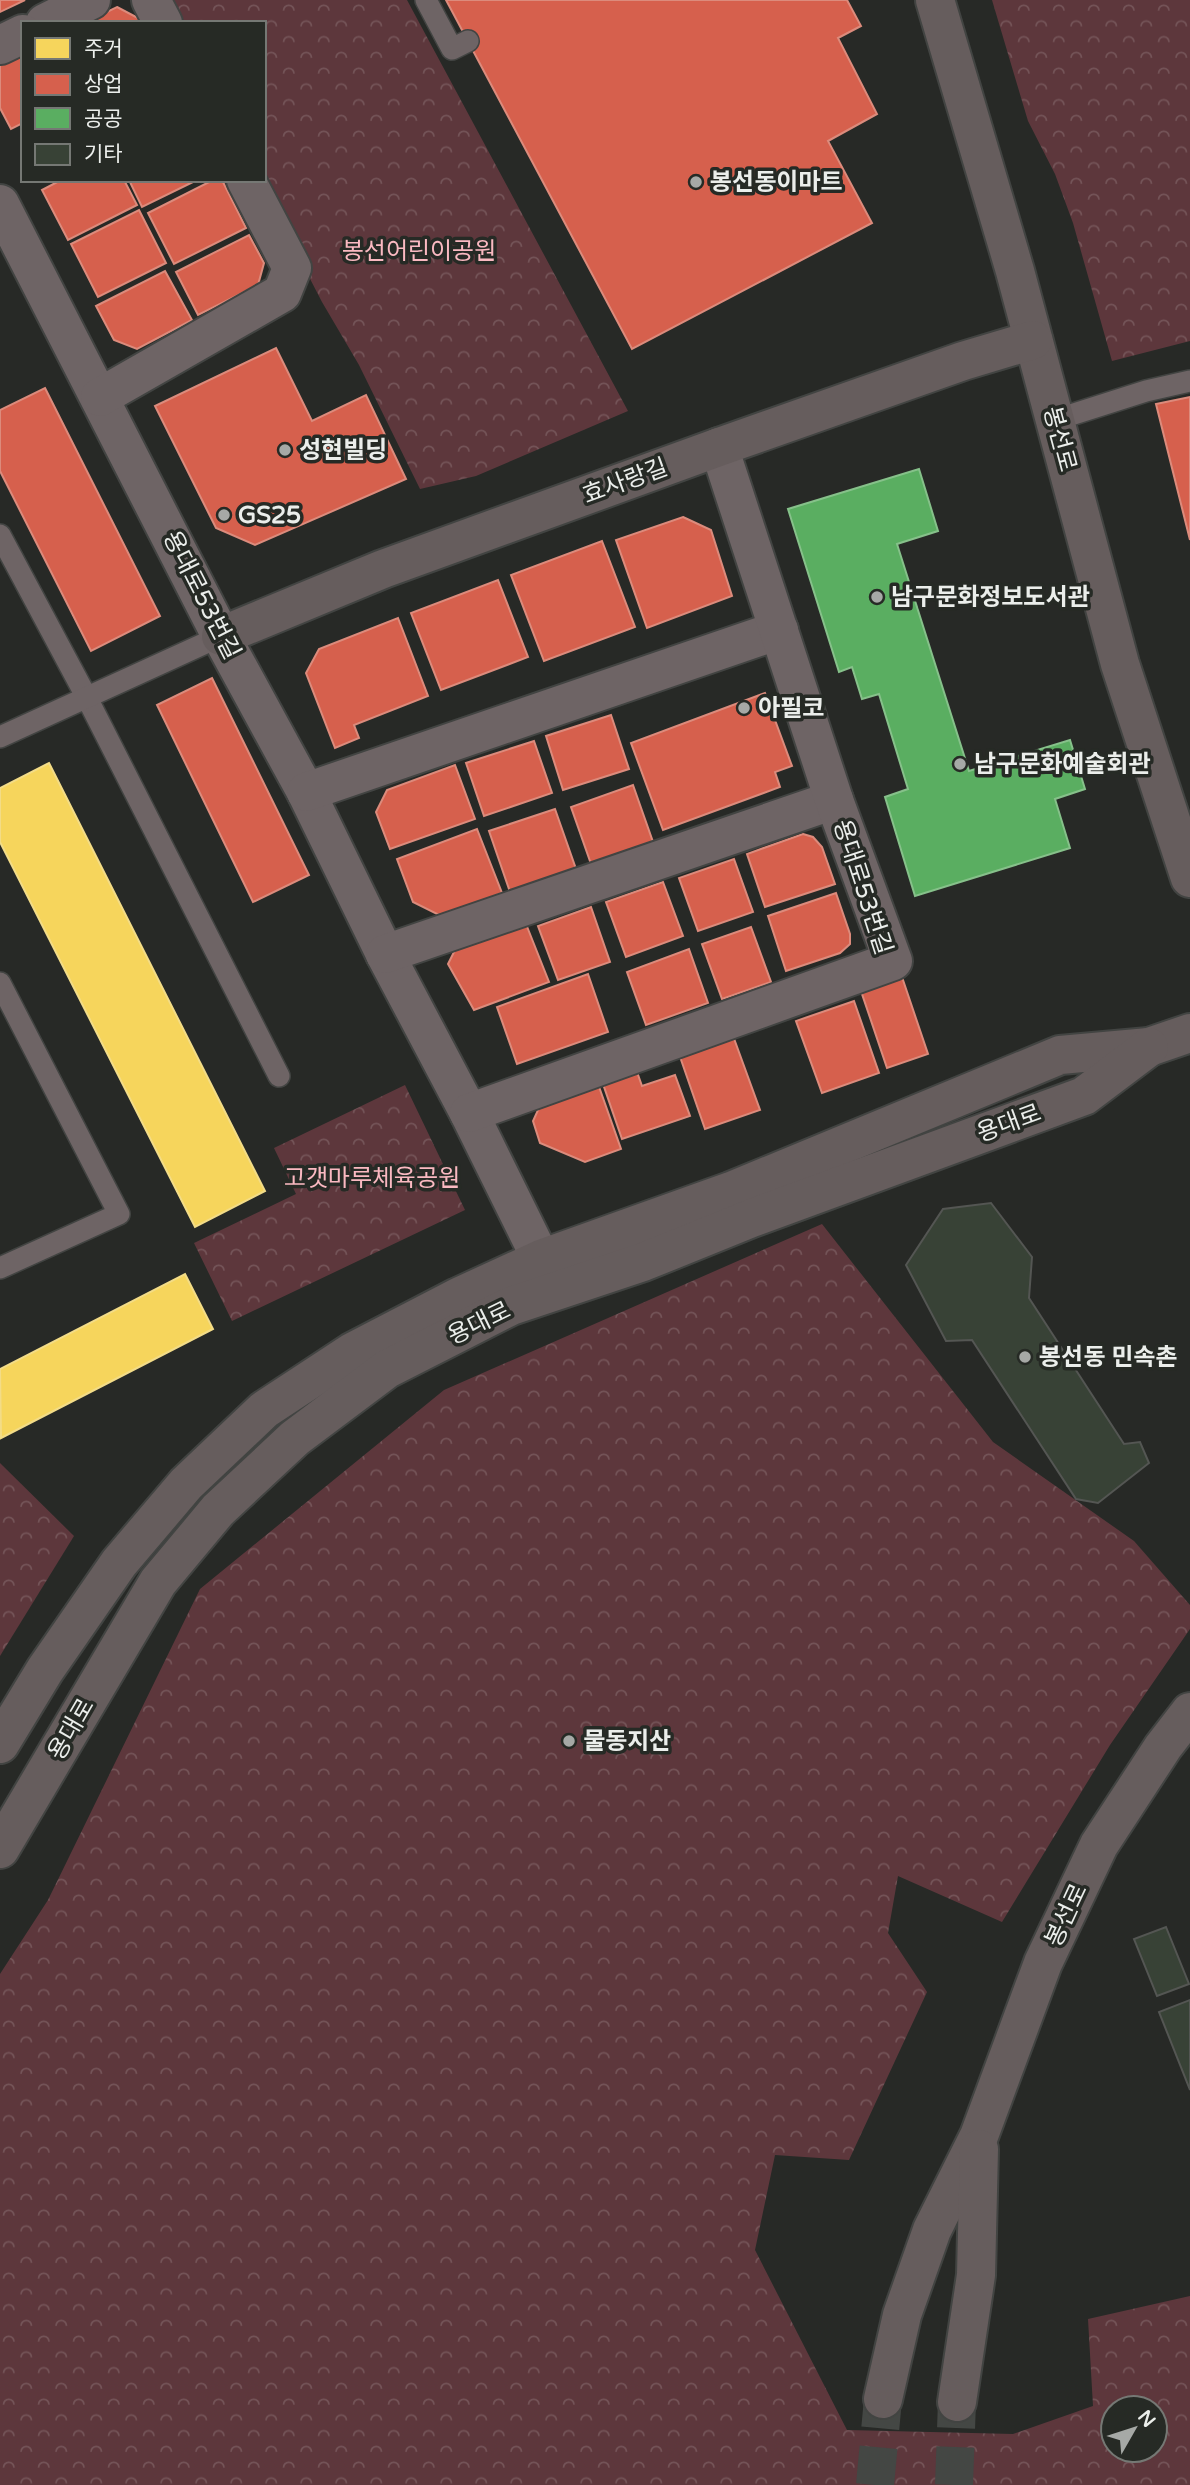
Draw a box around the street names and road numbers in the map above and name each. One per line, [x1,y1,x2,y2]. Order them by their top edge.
street label: 봉선로 [1037,403,1082,475]
street label: 효사랑길 [579,453,672,510]
street label: 용대로53번길 [157,526,246,664]
street label: 용대로53번길 [827,816,898,958]
street label: 용대로 [973,1099,1045,1148]
street label: 용대로 [443,1296,515,1351]
street label: 용대로 [42,1693,101,1765]
street label: 봉선로 [1039,1879,1094,1951]

